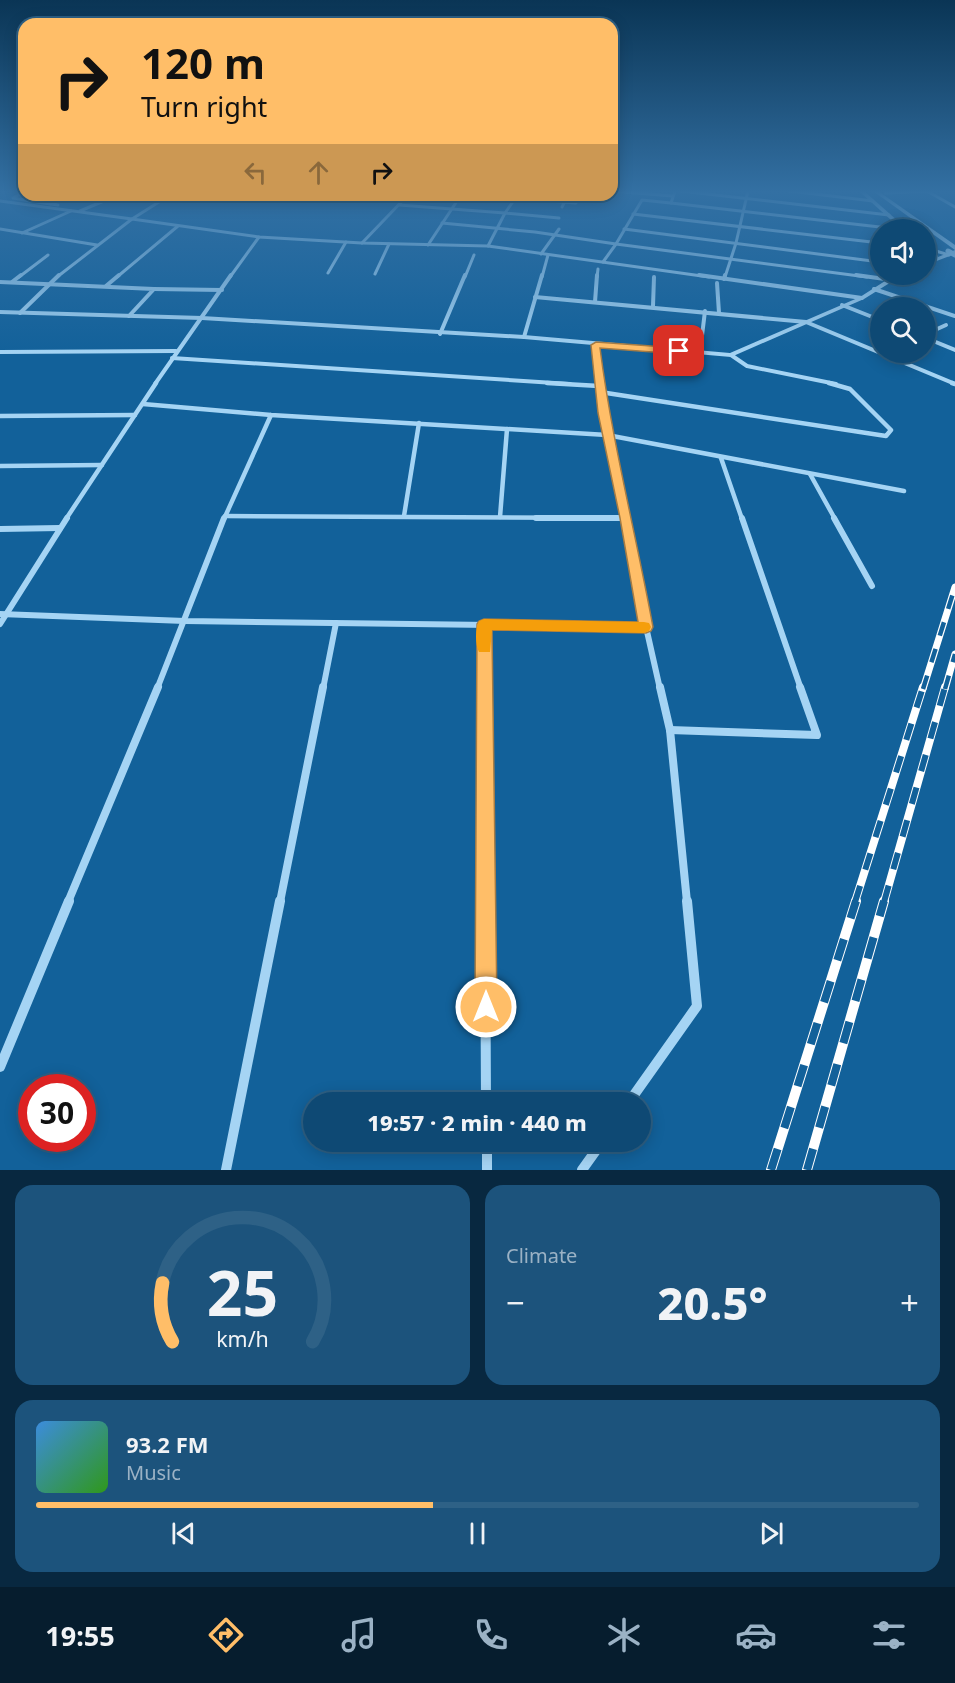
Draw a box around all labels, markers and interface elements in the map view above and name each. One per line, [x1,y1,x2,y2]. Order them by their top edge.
text: 120 m [141,34,265,91]
icon: right [42,42,120,120]
text: Turn right [141,88,267,125]
icon: left [239,156,272,189]
icon: ahead [302,156,335,189]
icon: right [365,156,398,189]
map controls [870,219,936,363]
button: sound [870,219,936,285]
button: search [870,297,936,363]
pin [653,325,704,376]
icon: arrive [662,334,695,367]
position arrow [454,975,518,1039]
speed limit sign: 30 [18,1074,96,1152]
text: 19:57 · 2 min · 440 m [367,1107,587,1137]
text: Climate [506,1242,577,1269]
text: 25 [207,1249,278,1334]
text: 20.5° [658,1272,767,1333]
text: − [506,1280,525,1325]
text: + [900,1280,919,1325]
text: km/h [216,1324,269,1353]
text: 93.2 FM [126,1429,208,1459]
text: Music [126,1459,181,1486]
icon: previous [167,1517,200,1550]
icon: pause [461,1517,494,1550]
icon: next [755,1517,788,1550]
icon: directions [205,1614,247,1656]
icon: music [338,1614,380,1656]
icon: phone [470,1614,512,1656]
icon: climate [603,1614,645,1656]
icon: car [735,1614,777,1656]
icon: filters [868,1614,910,1656]
text: 19:55 [45,1617,115,1654]

